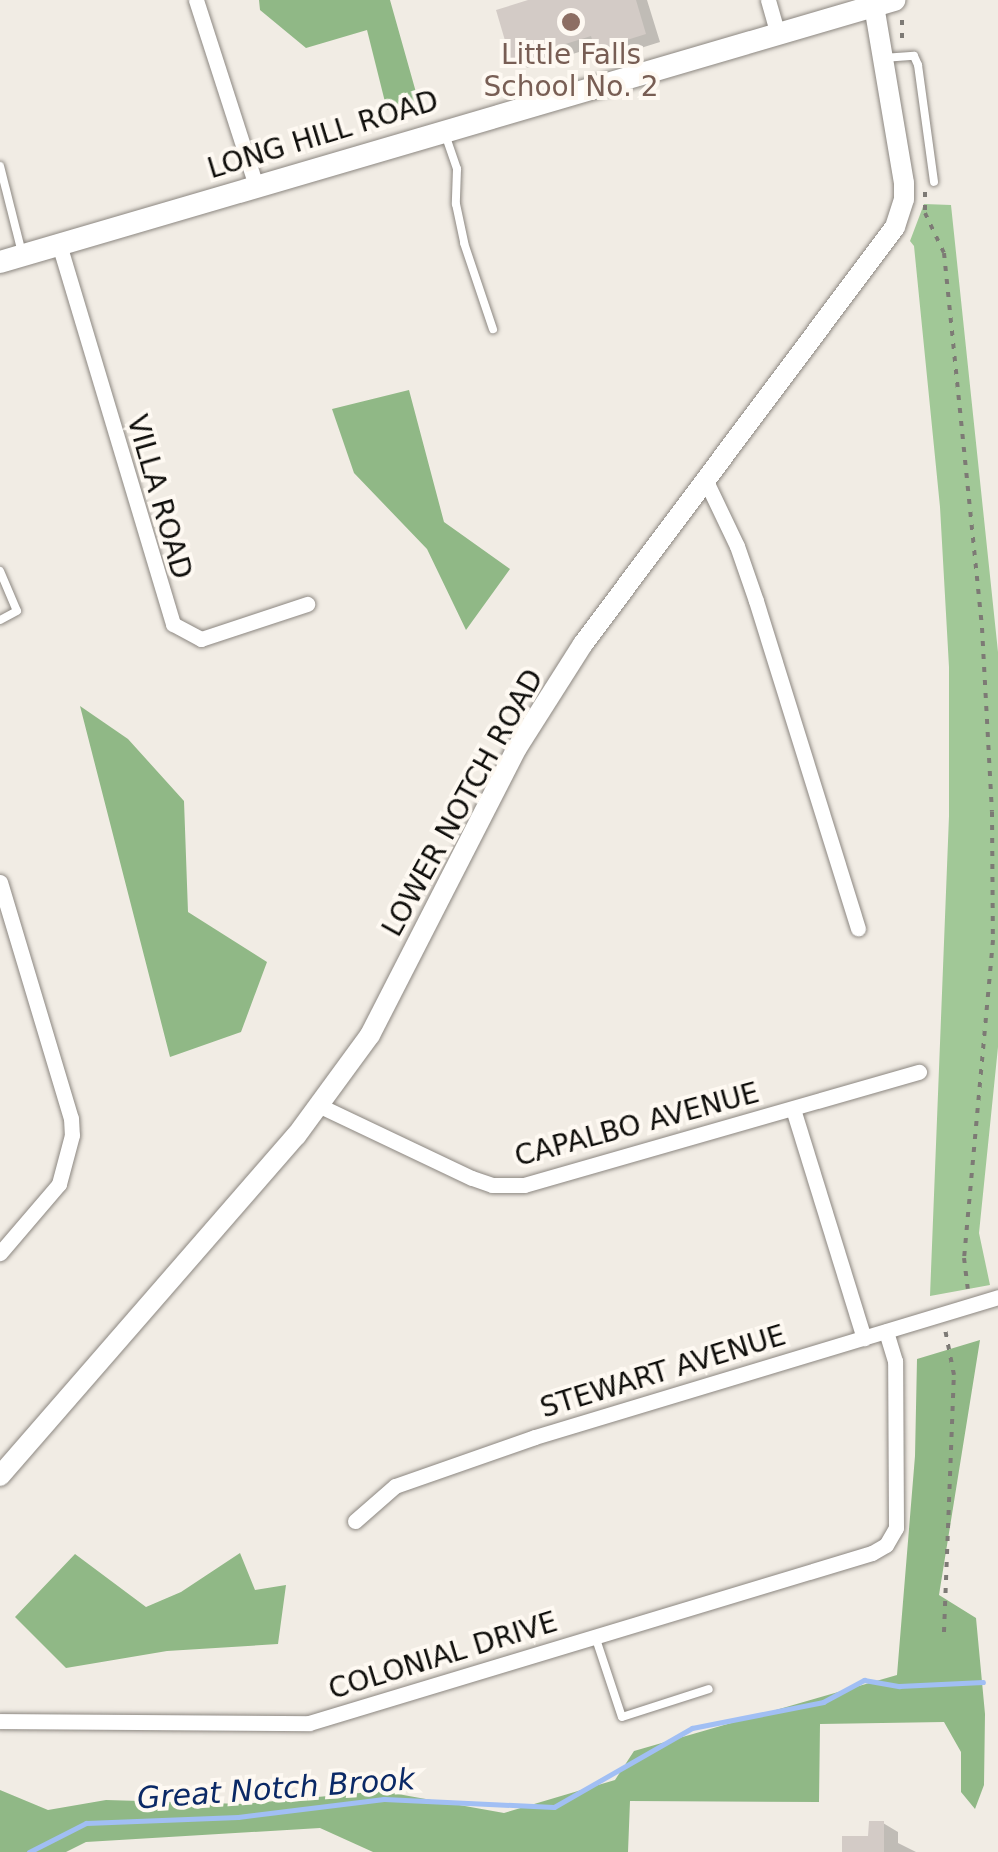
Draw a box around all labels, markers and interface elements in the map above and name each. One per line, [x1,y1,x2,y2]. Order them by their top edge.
marker: Little Falls School No. 2 [560,11,582,33]
place label: Little Falls School No. 2 [483,38,659,104]
street label: LONG HILL ROAD [204,84,442,186]
street label: VILLA ROAD [120,411,198,583]
street label: LOWER NOTCH ROAD [376,664,550,942]
street label: CAPALBO AVENUE [511,1076,763,1174]
street label: STEWART AVENUE [536,1319,790,1425]
street label: COLONIAL DRIVE [325,1605,561,1707]
water label: Great Notch Brook [136,1761,416,1817]

